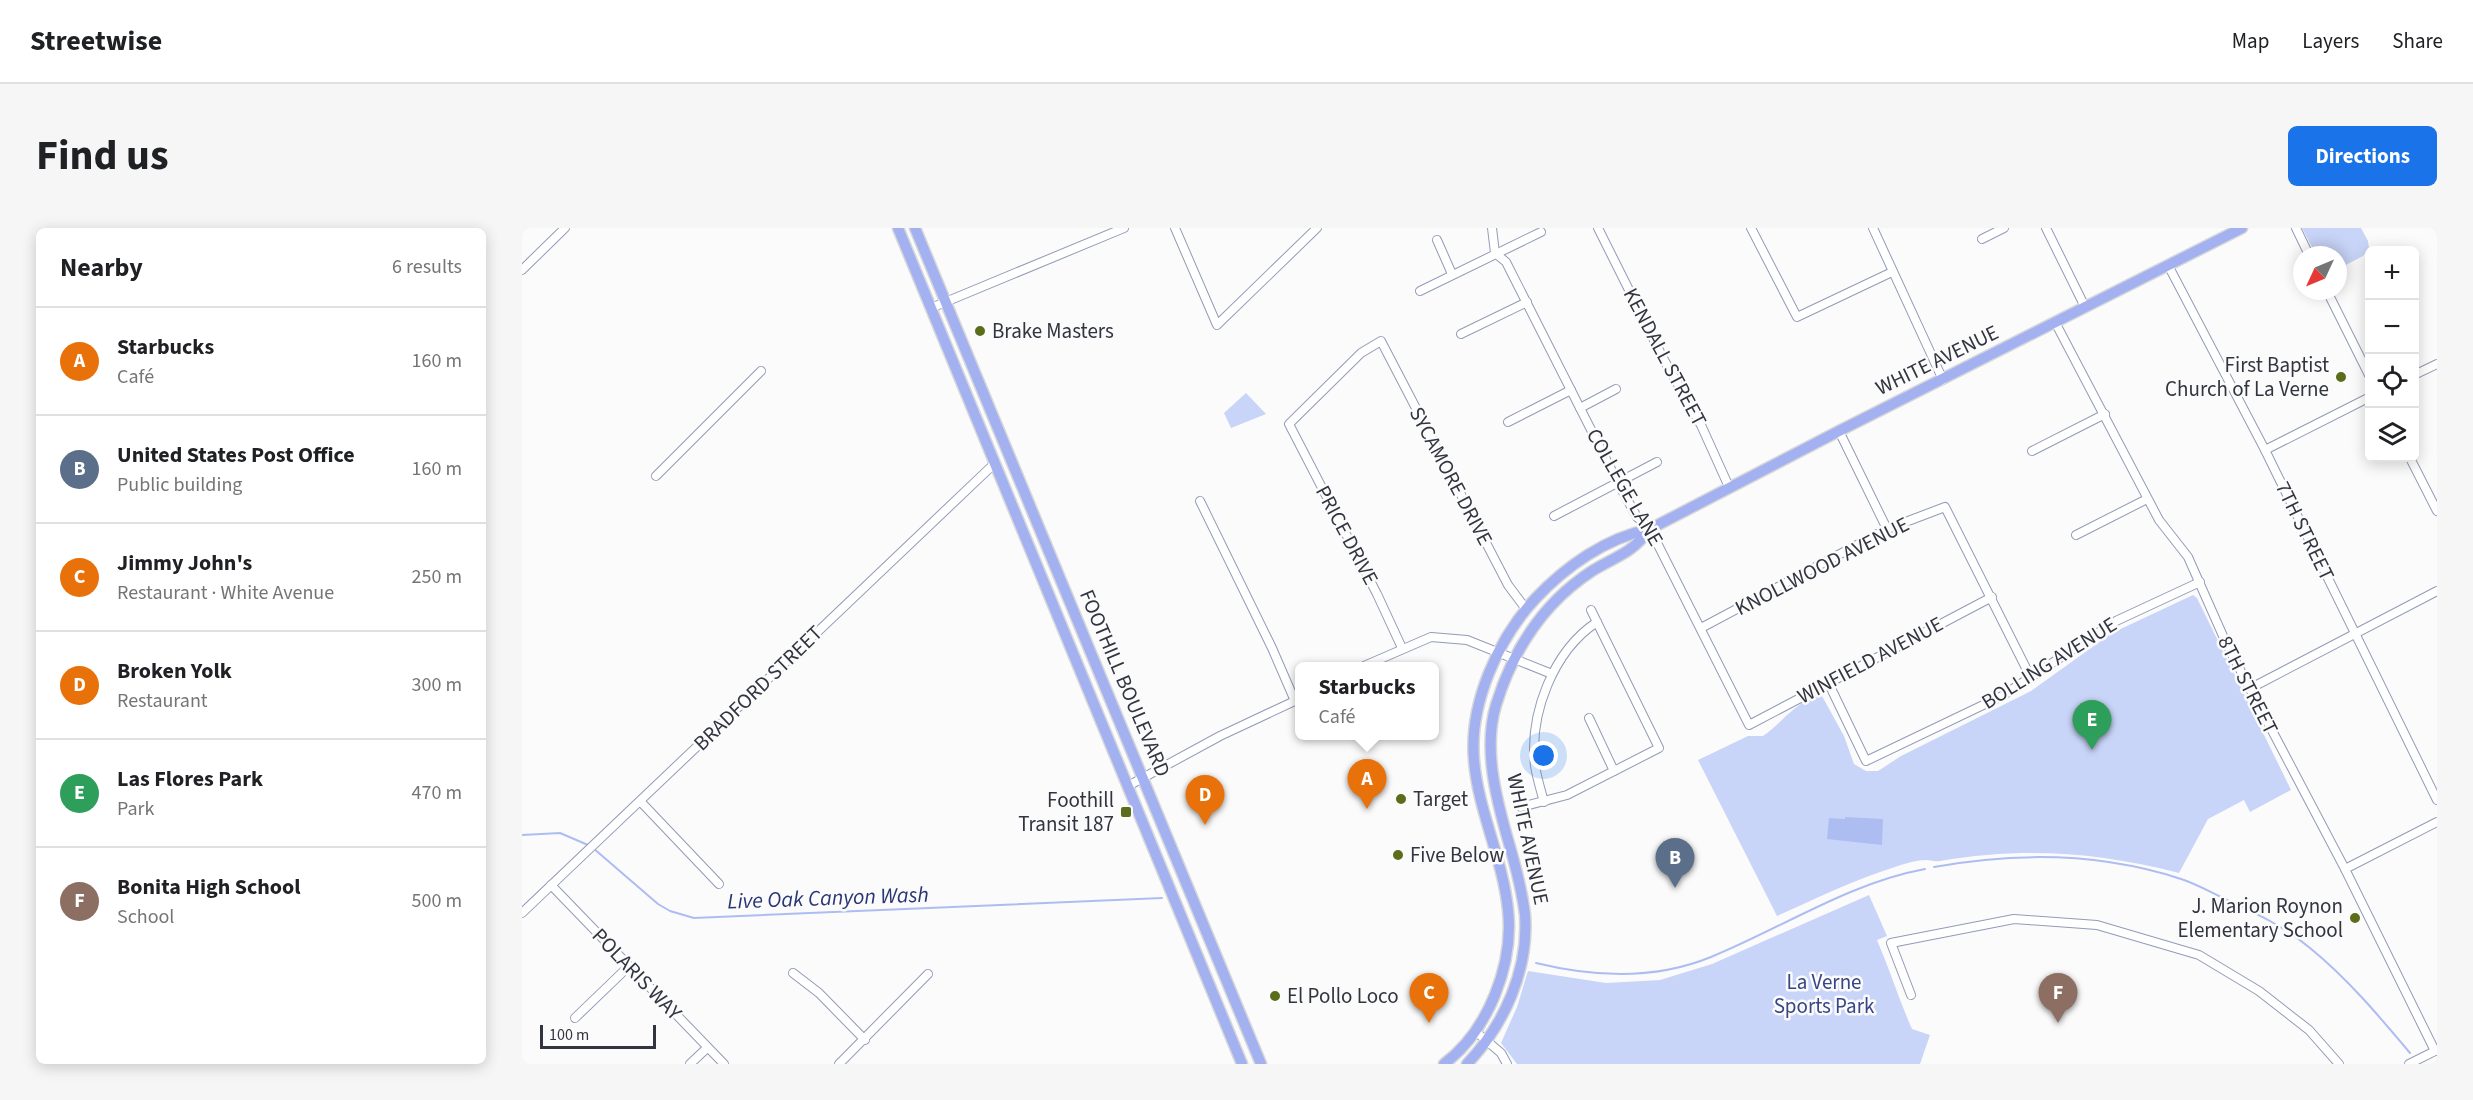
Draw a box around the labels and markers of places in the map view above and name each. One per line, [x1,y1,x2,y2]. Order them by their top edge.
place label: Brake Masters [992,316,1114,346]
marker: Brake Masters [973,324,987,338]
place label: First Baptist Church of La Verne [2165,350,2329,404]
marker: First Baptist Church of La Verne [2334,370,2348,384]
pin: E [2072,700,2112,750]
pin: A [1348,760,1386,809]
pin: D [1186,776,1224,825]
place label: Target [1413,784,1468,814]
place label: Foothill Transit 187 [1018,785,1114,839]
marker: Target [1394,792,1408,806]
marker: Foothill Transit 187 [1119,805,1133,819]
pin: B [1656,838,1694,888]
place label: Five Below [1410,840,1504,870]
marker: Five Below [1391,848,1405,862]
place label: J. Marion Roynon Elementary School [2177,891,2343,945]
marker: J. Marion Roynon Elementary School [2348,911,2362,925]
pin: C [1410,974,1448,1023]
pin: F [2038,974,2078,1023]
place label: El Pollo Loco [1287,981,1399,1011]
marker: El Pollo Loco [1268,989,1282,1003]

